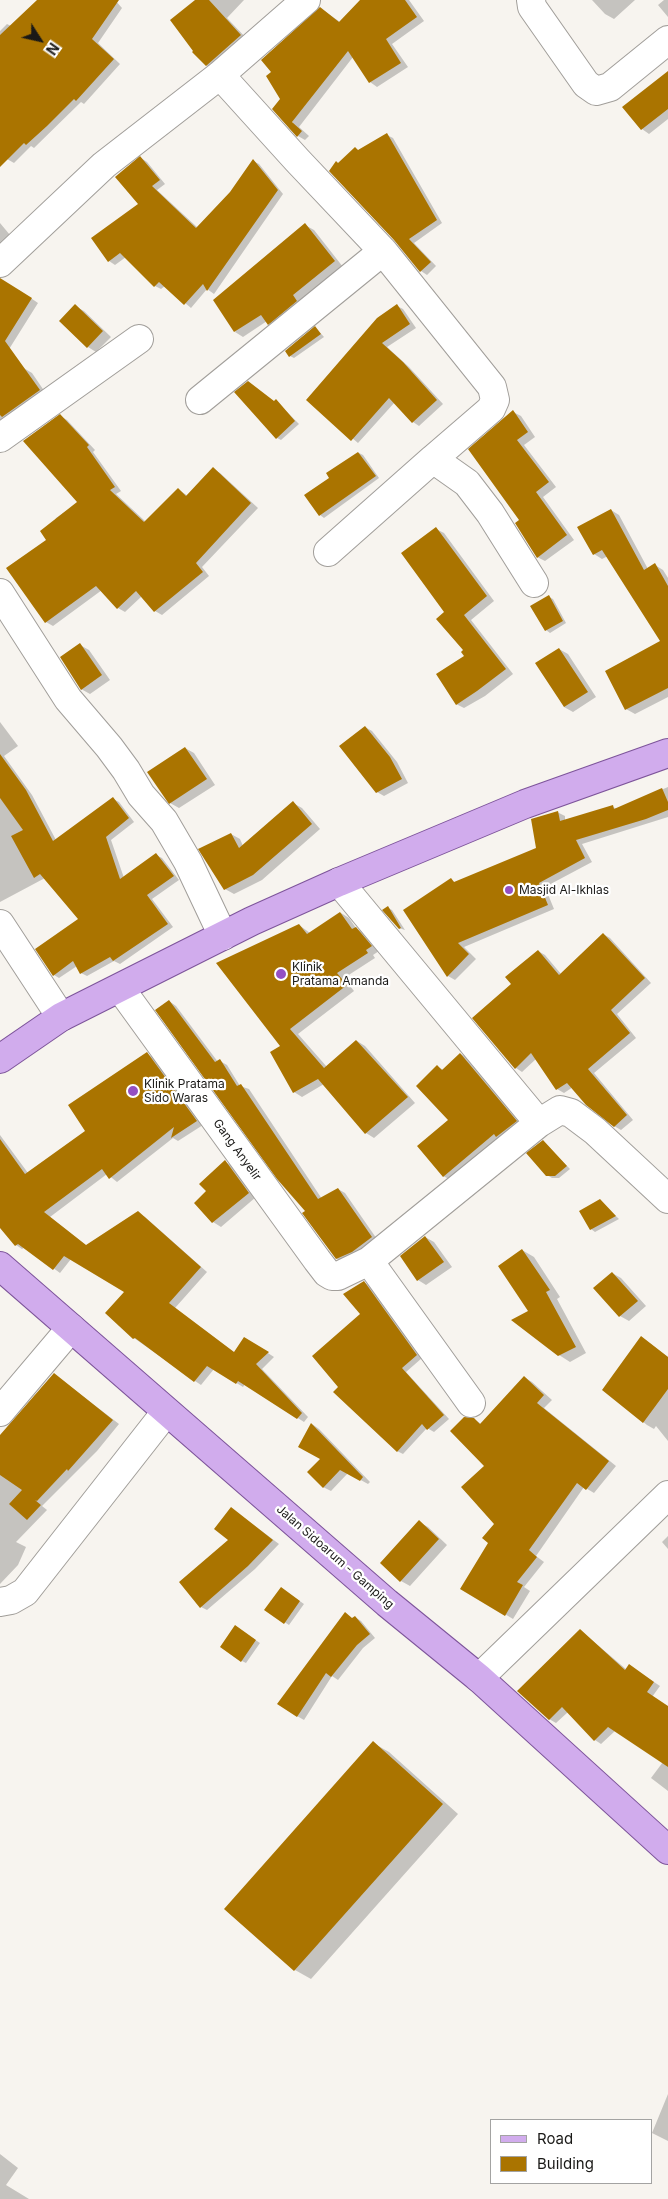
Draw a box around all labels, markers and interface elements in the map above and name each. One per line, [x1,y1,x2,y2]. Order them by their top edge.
north arrow [15,15,65,65]
text: N [43,40,63,58]
place label: Masjid Al-Ikhlas [519,883,609,897]
marker: Masjid Al-Ikhlas [503,884,515,896]
place label: Klinik Pratama Amanda [292,960,389,988]
marker: Klinik Pratama Amanda [274,967,288,981]
place label: Klinik Pratama Sido Waras [144,1077,225,1105]
marker: Klinik Pratama Sido Waras [126,1084,140,1098]
street label: Gang Anyelir [210,1116,264,1184]
street label: Jalan Sidoarum - Gamping [273,1502,397,1612]
legend [490,2119,653,2184]
text: Road [537,2129,573,2148]
text: Building [537,2154,594,2173]

